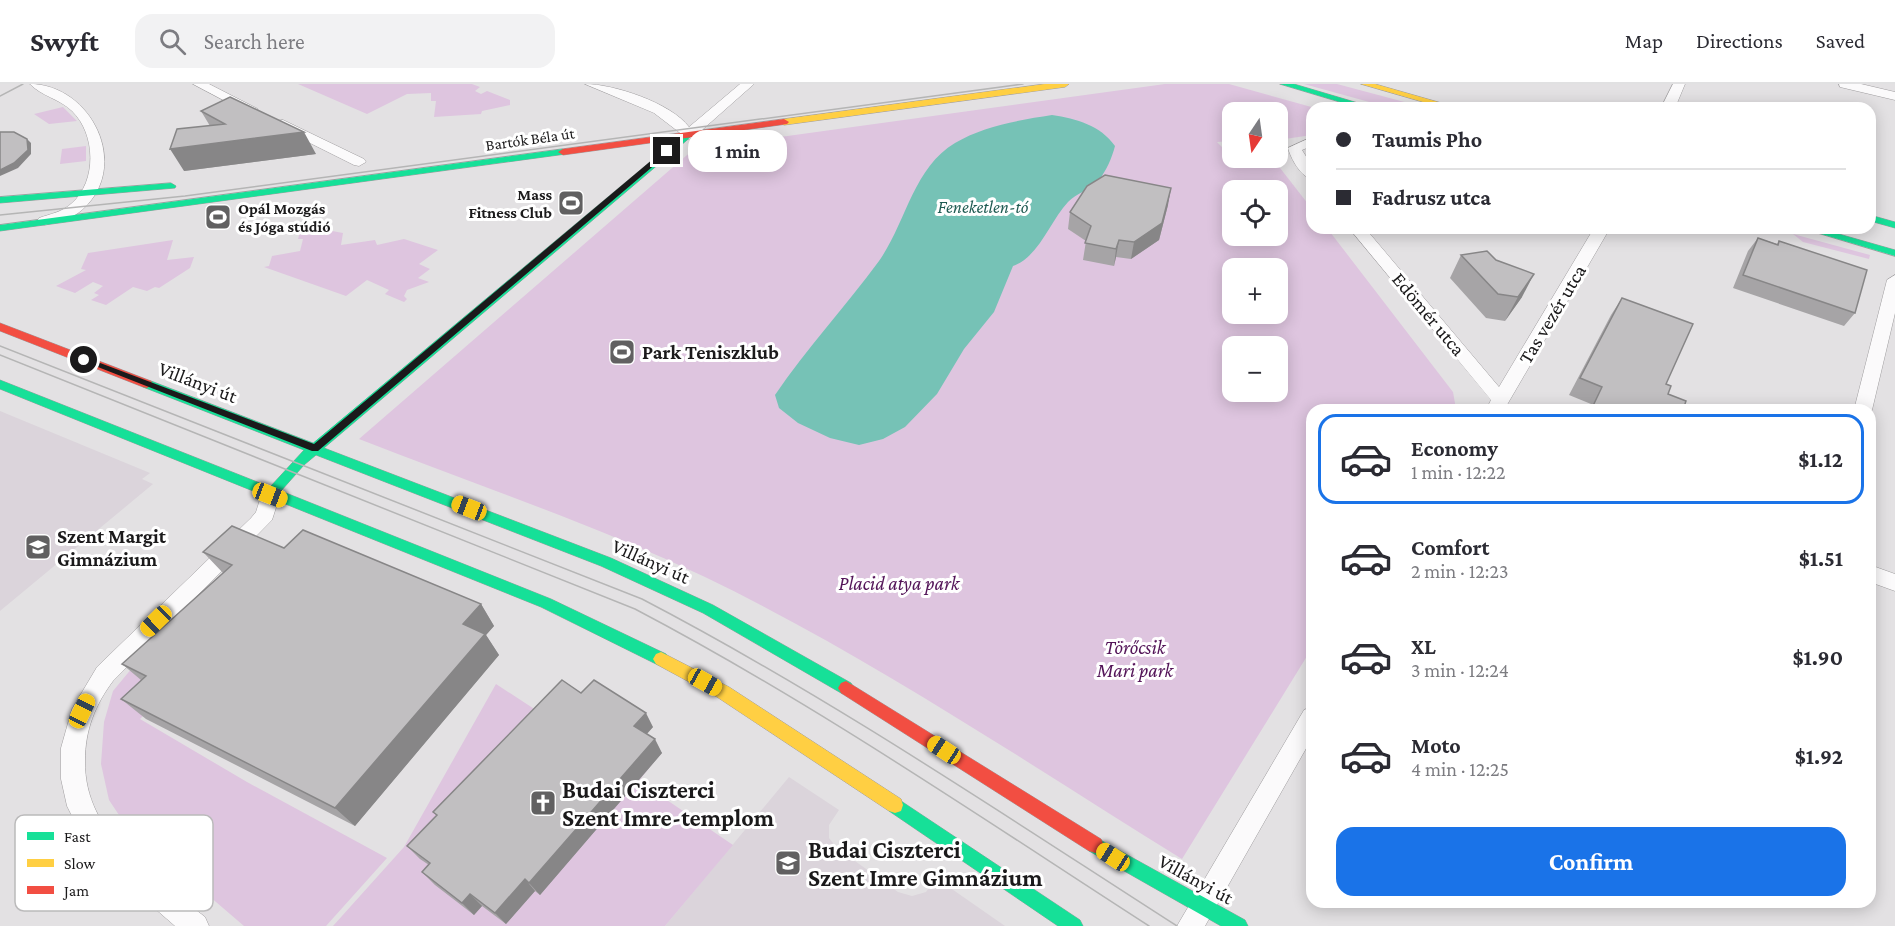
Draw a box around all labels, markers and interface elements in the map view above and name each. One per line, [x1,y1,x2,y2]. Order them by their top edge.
search box [135,14,555,68]
icon: search [156,25,189,58]
text: Swyft [30,26,99,57]
text: Search here [204,29,305,54]
text: Map [1625,29,1663,53]
text: Directions [1696,29,1783,53]
text: Saved [1816,29,1865,53]
north arrow [1222,102,1288,168]
map controls [1222,102,1288,402]
street label: Bartók Béla út [484,124,576,154]
text: Taumis Pho [1372,127,1482,152]
callout: 1 min [688,130,787,172]
route end [653,137,680,164]
text: 1 min [715,140,760,162]
button: locate [1222,180,1288,246]
text: Fadrusz utca [1372,185,1491,210]
place label: Mass Fitness Club [468,186,552,221]
sports icon: Mass Fitness Club [556,188,586,218]
water label: Feneketlen-tó [938,197,1030,217]
place label: Opál Mozgás és Jóga stúdió [238,200,331,235]
sports icon: Opál Mozgás és Jóga stúdió [203,202,233,232]
button: + [1222,258,1288,324]
street label: Tas vezér utca [1514,260,1590,368]
street label: Edömér utca [1388,268,1470,360]
button: − [1222,336,1288,402]
sports icon: Park Teniszklub [607,337,637,367]
place label: Park Teniszklub [642,341,779,363]
route start [70,346,97,373]
street label: Villányi út [155,357,241,408]
icon: car [1339,432,1393,486]
text: Economy [1411,436,1498,461]
text: $1.12 [1798,447,1843,472]
text: 1 min · 12:22 [1411,461,1505,483]
car [250,480,290,510]
car [449,493,489,523]
place label: Szent Margit Gimnázium [57,525,167,570]
icon: car [1339,531,1393,585]
school or university icon: Szent Margit Gimnázium [23,532,53,562]
street label: Villányi út [609,534,693,589]
text: Comfort [1411,535,1489,560]
text: $1.51 [1799,546,1843,571]
text: 2 min · 12:23 [1411,560,1508,582]
park label: Placid atya park [838,572,961,595]
car [137,602,175,640]
icon: car [1339,630,1393,684]
text: XL [1411,634,1436,659]
park label: Törőcsik Mari park [1096,636,1175,682]
text: $1.90 [1792,645,1843,670]
text: 3 min · 12:24 [1411,659,1509,681]
car [685,665,725,699]
car [66,691,98,731]
icon: car [1339,729,1393,783]
car [924,733,964,767]
text: Moto [1411,733,1461,758]
text: $1.92 [1795,744,1843,769]
text: 4 min · 12:25 [1411,758,1509,780]
place label: Budai Ciszterci Szent Imre-templom [562,776,775,831]
church icon: Budai Ciszterci Szent Imre-templom [528,788,558,818]
legend [15,815,213,911]
button: Confirm [1336,827,1846,896]
text: Fast [64,828,91,845]
place label: Budai Ciszterci Szent Imre Gimnázium [808,836,1043,891]
car [1093,840,1133,874]
school or university icon: Budai Ciszterci Szent Imre Gimnázium [773,848,803,878]
street label: Villányi út [1154,849,1238,910]
text: Slow [64,855,96,872]
text: Jam [62,882,89,900]

